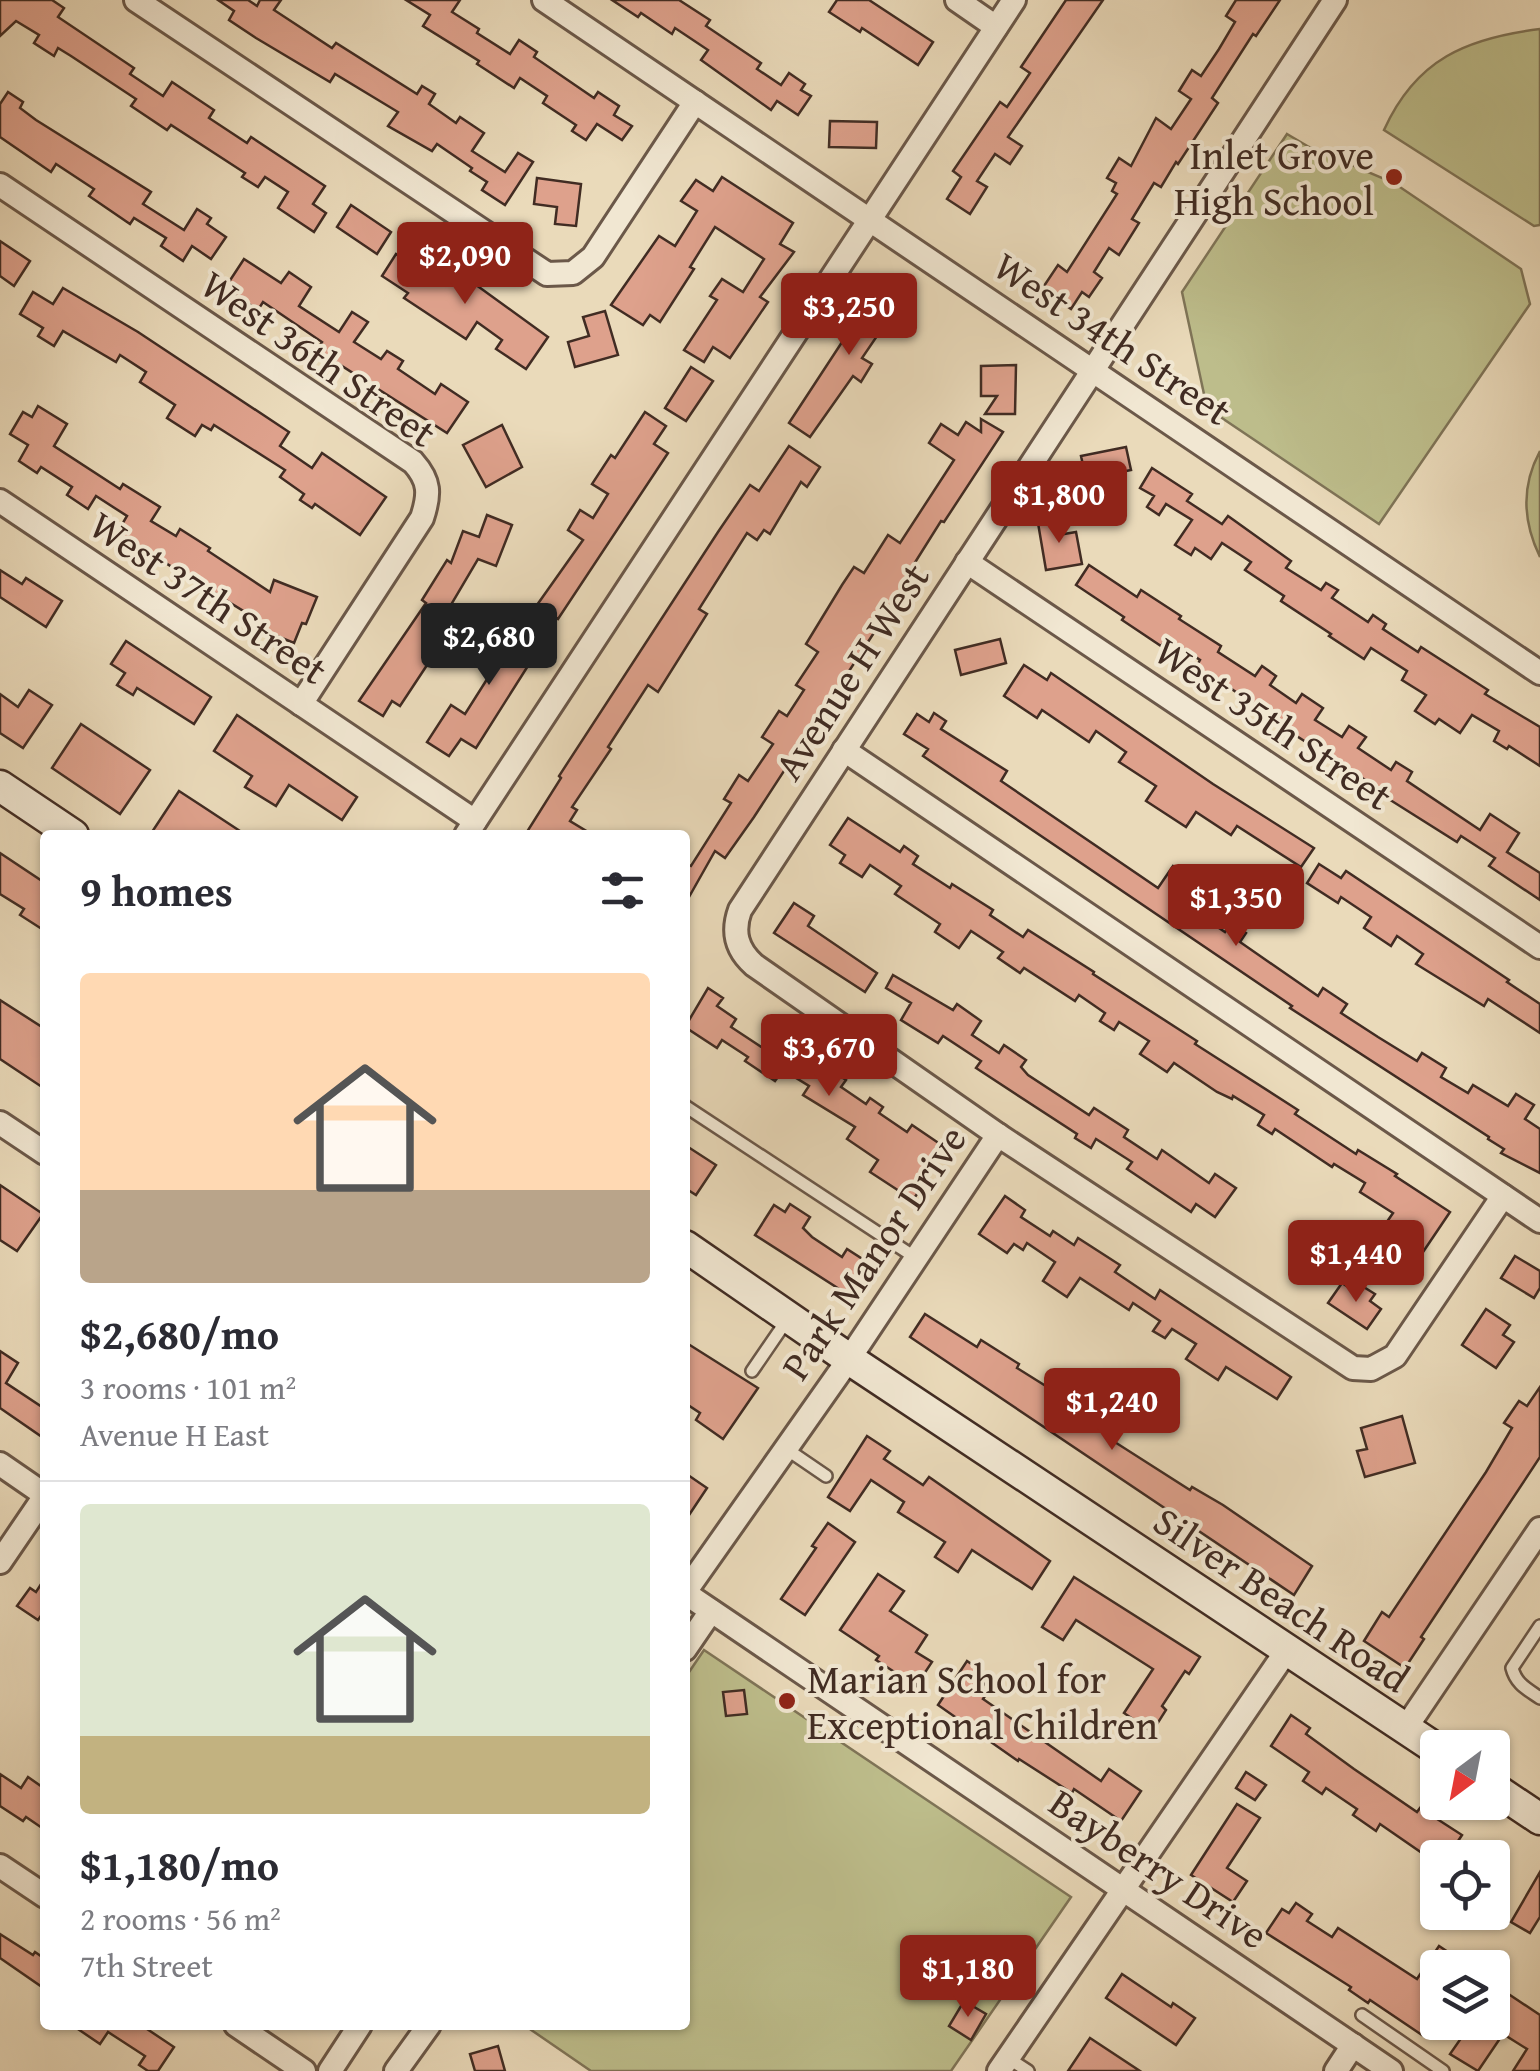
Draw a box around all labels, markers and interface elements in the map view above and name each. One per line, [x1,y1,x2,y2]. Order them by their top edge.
place label: Inlet Grove High School [1174,125,1374,230]
marker: Inlet Grove High School [1383,166,1405,188]
pin: $2,090 [384,222,546,307]
text: $2,090 [419,231,511,278]
street label: West 34th Street [982,237,1244,439]
street label: West 36th Street [189,255,449,461]
pin: $3,250 [768,273,930,358]
text: $3,250 [803,282,895,329]
pin: $1,800 [978,461,1140,546]
text: $1,800 [1013,470,1105,517]
street label: West 37th Street [78,496,340,698]
street label: Avenue H West [759,551,943,791]
pin: $2,680 [408,603,570,688]
text: $2,680 [443,612,535,659]
street label: West 35th Street [1143,622,1405,824]
text: 9 homes [80,860,233,921]
icon: filters [595,863,650,918]
pin: $1,350 [1155,864,1317,949]
text: $1,350 [1190,873,1282,920]
pin: $3,670 [748,1014,910,1099]
text: $3,670 [783,1023,875,1070]
icon: home [275,1038,455,1218]
street label: Park Manor Drive [766,1113,980,1391]
pin: $1,440 [1275,1220,1437,1305]
text: $1,440 [1310,1229,1402,1276]
text: $2,680/mo [80,1303,279,1364]
text: 3 rooms · 101 m² [80,1364,296,1411]
pin: $1,240 [1031,1368,1193,1453]
text: $1,240 [1066,1377,1158,1424]
text: Avenue H East [80,1411,269,1458]
street label: Silver Beach Road [1142,1491,1422,1707]
icon: home [275,1569,455,1749]
place label: Marian School for Exceptional Children [807,1649,1158,1754]
marker: Marian School for Exceptional Children [776,1690,798,1712]
north arrow [1420,1730,1510,1820]
map controls [1420,1730,1510,2040]
street label: Bayberry Drive [1038,1773,1280,1963]
text: $1,180/mo [80,1834,279,1895]
button: locate [1420,1840,1510,1930]
text: 2 rooms · 56 m² [80,1895,281,1942]
pin: $1,180 [887,1935,1049,2020]
text: 7th Street [80,1942,213,1989]
text: $1,180 [922,1944,1014,1991]
button: layers [1420,1950,1510,2040]

